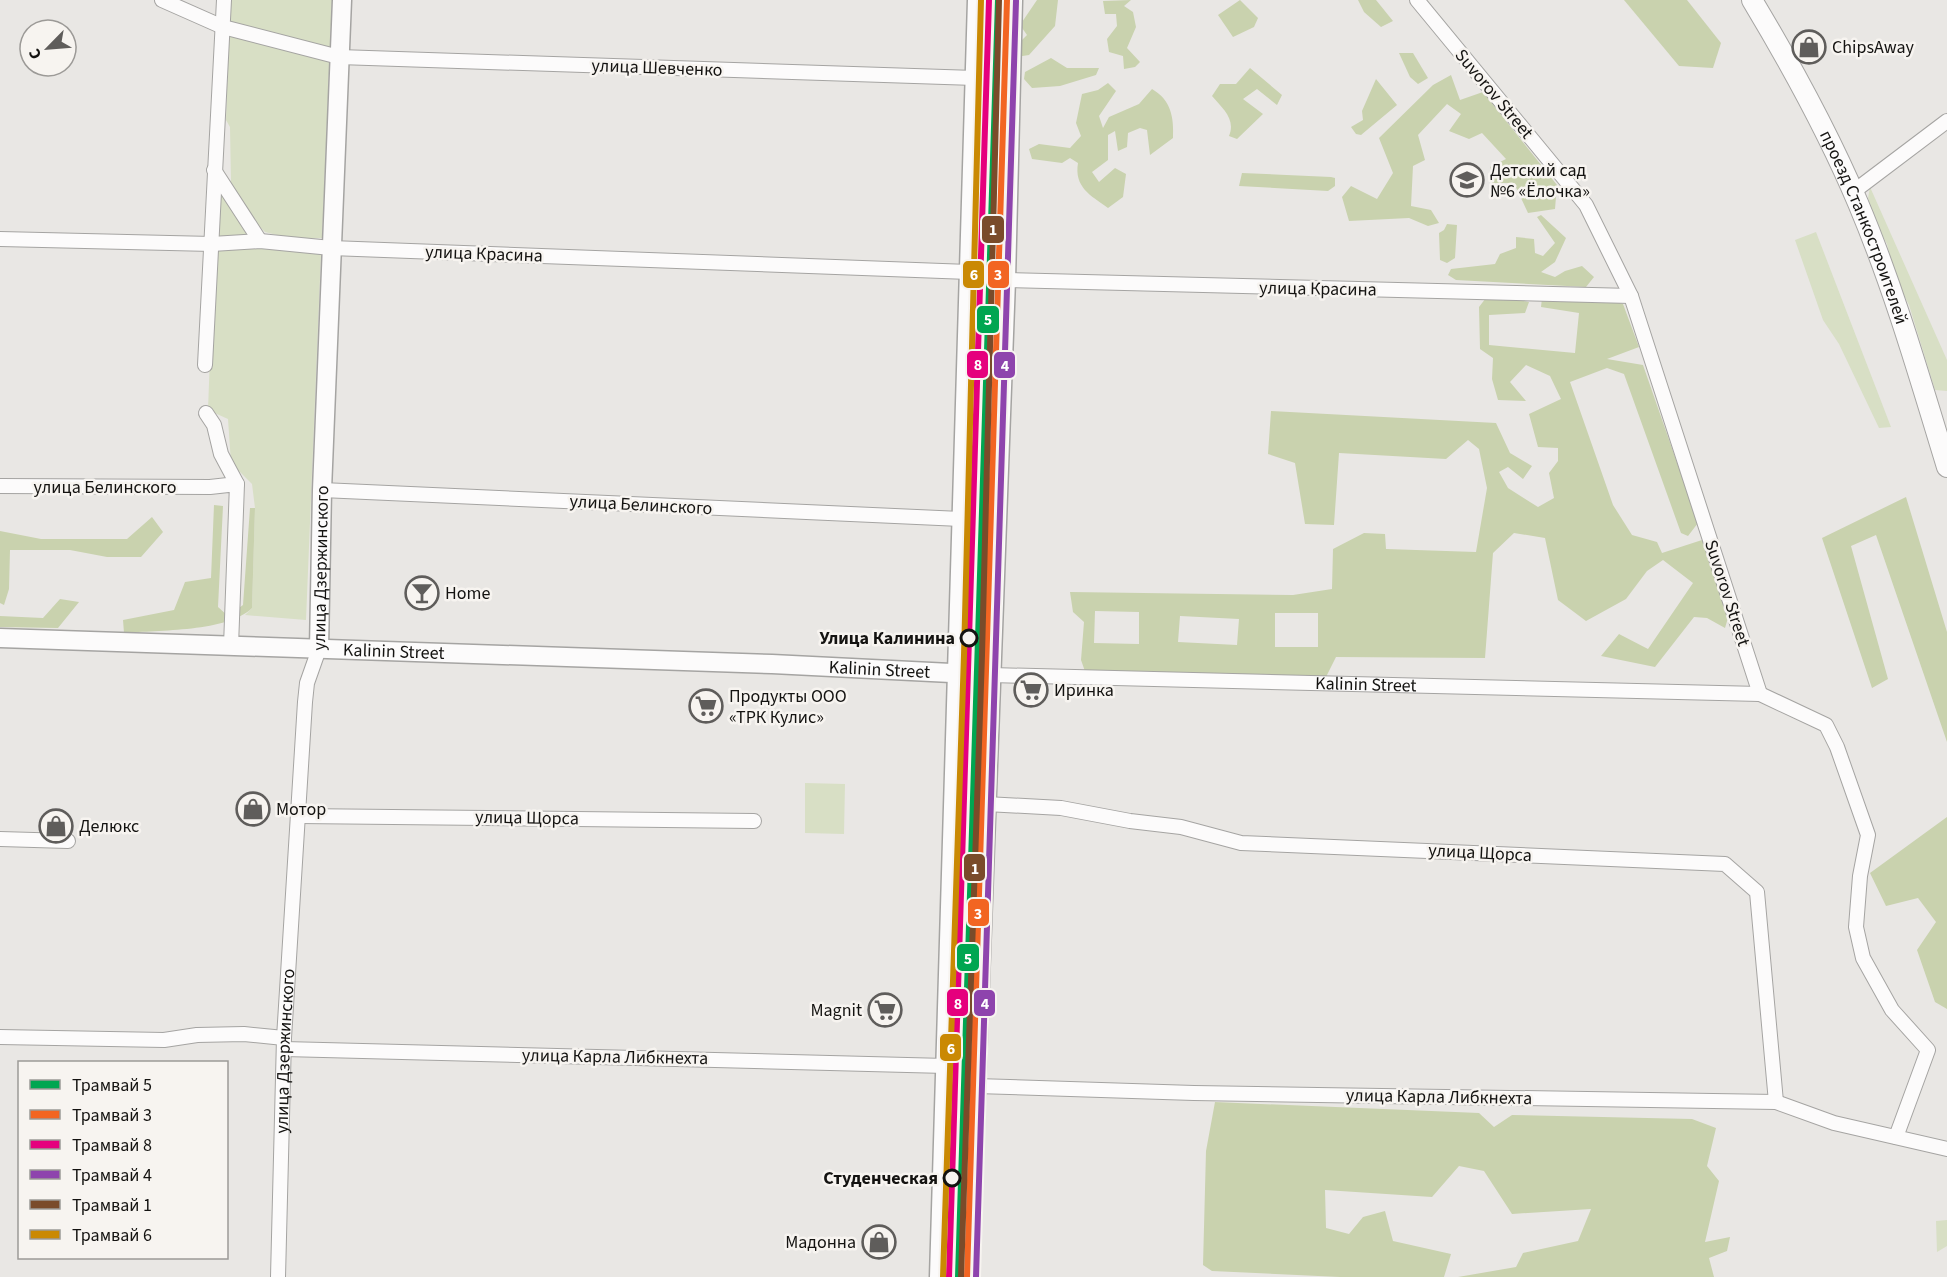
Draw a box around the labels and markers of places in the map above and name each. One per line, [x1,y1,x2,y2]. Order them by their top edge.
shop icon: ChipsAway [1791,29,1827,65]
place label: ChipsAway [1832,35,1915,60]
place label: Детский сад №6 «Ёлочка» [1490,158,1590,204]
school or university icon: Детский сад №6 «Ёлочка» [1449,162,1485,198]
bar icon: Home [404,575,440,611]
place label: Home [445,581,490,606]
place label: Улица Калинина [819,626,955,651]
marker: Улица Калинина [960,629,978,647]
supermarket icon: Иринка [1013,672,1049,708]
place label: Иринка [1054,678,1114,703]
place label: Продукты ООО «ТРК Кулис» [729,684,847,730]
supermarket icon: Продукты ООО «ТРК Кулис» [688,688,724,724]
shop icon: Мотор [235,791,271,827]
place label: Мотор [276,797,326,822]
shop icon: Делюкс [38,808,74,844]
place label: Делюкс [79,814,139,839]
supermarket icon: Magnit [867,992,903,1028]
place label: Magnit [810,998,862,1023]
place label: Студенческая [823,1166,938,1191]
marker: Студенческая [943,1169,961,1187]
shop icon: Мадонна [861,1224,897,1260]
place label: Мадонна [785,1230,856,1255]

